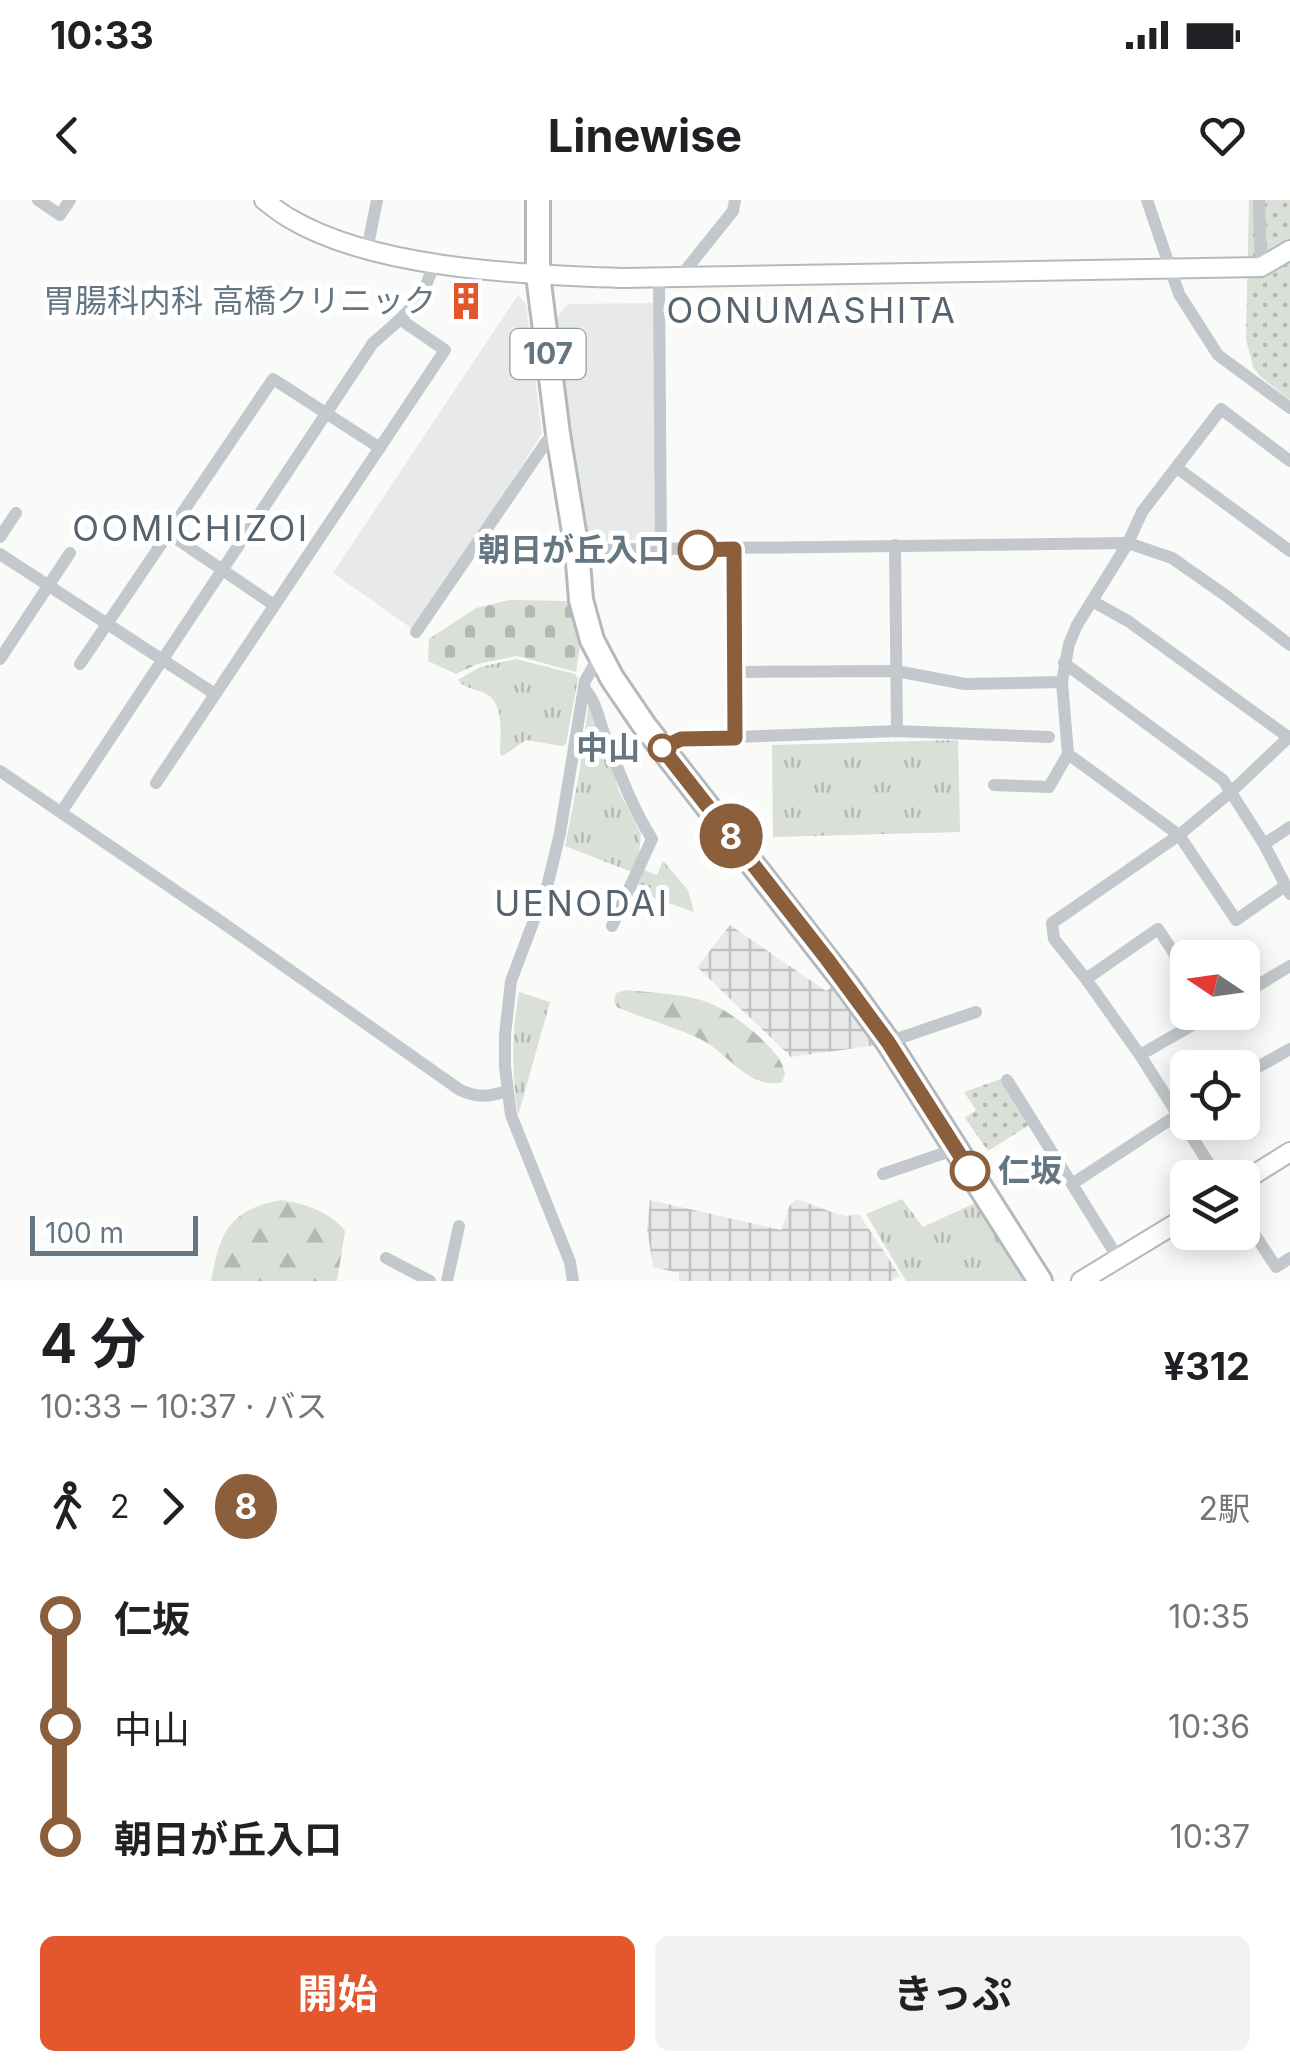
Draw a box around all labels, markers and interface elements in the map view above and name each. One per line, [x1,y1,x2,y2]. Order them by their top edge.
text: 10:33 [50,12,154,58]
icon: back [40,108,95,163]
text: Linewise [548,108,742,163]
icon: heart [1195,108,1250,163]
building icon: 胃腸科内科 高橋クリニック [445,280,487,322]
place label: 胃腸科内科 高橋クリニック [43,281,436,320]
district label: OONUMASHITA [667,289,957,331]
road number: 107 [510,329,586,379]
district label: OOMICHIZOI [72,507,310,549]
place label: 朝日が丘入口 [478,530,670,569]
marker: 朝日が丘入口 [679,531,717,569]
place label: 中山 [576,728,640,767]
marker: 中山 [649,735,675,761]
line badge: 8 [698,804,764,868]
text: 8 [720,815,742,857]
district label: UENODAI [494,882,670,924]
north arrow [1170,940,1260,1030]
map controls [1170,940,1260,1250]
button: locate [1170,1050,1260,1140]
place label: 仁坂 [998,1151,1062,1190]
marker: 仁坂 [951,1152,989,1190]
button: layers [1170,1160,1260,1250]
scale bar [30,1211,198,1256]
text: 100 m [45,1216,124,1250]
text: 4 分 [40,1310,145,1376]
text: ¥312 [1163,1343,1250,1389]
text: 10:33 – 10:37 · バス [40,1387,327,1426]
icon: walk [40,1479,95,1534]
icon: forward [145,1479,200,1534]
text: 8 [235,1485,257,1527]
text: 2 [110,1487,130,1526]
text: 2駅 [1198,1489,1250,1528]
text: 仁坂 [114,1596,190,1642]
text: 10:35 [1168,1597,1250,1636]
text: 中山 [114,1706,190,1752]
text: 10:36 [1168,1707,1250,1746]
text: 朝日が丘入口 [114,1816,342,1862]
text: 10:37 [1170,1817,1250,1856]
button: 開始 [40,1936,635,2051]
button: きっぷ [655,1936,1250,2051]

